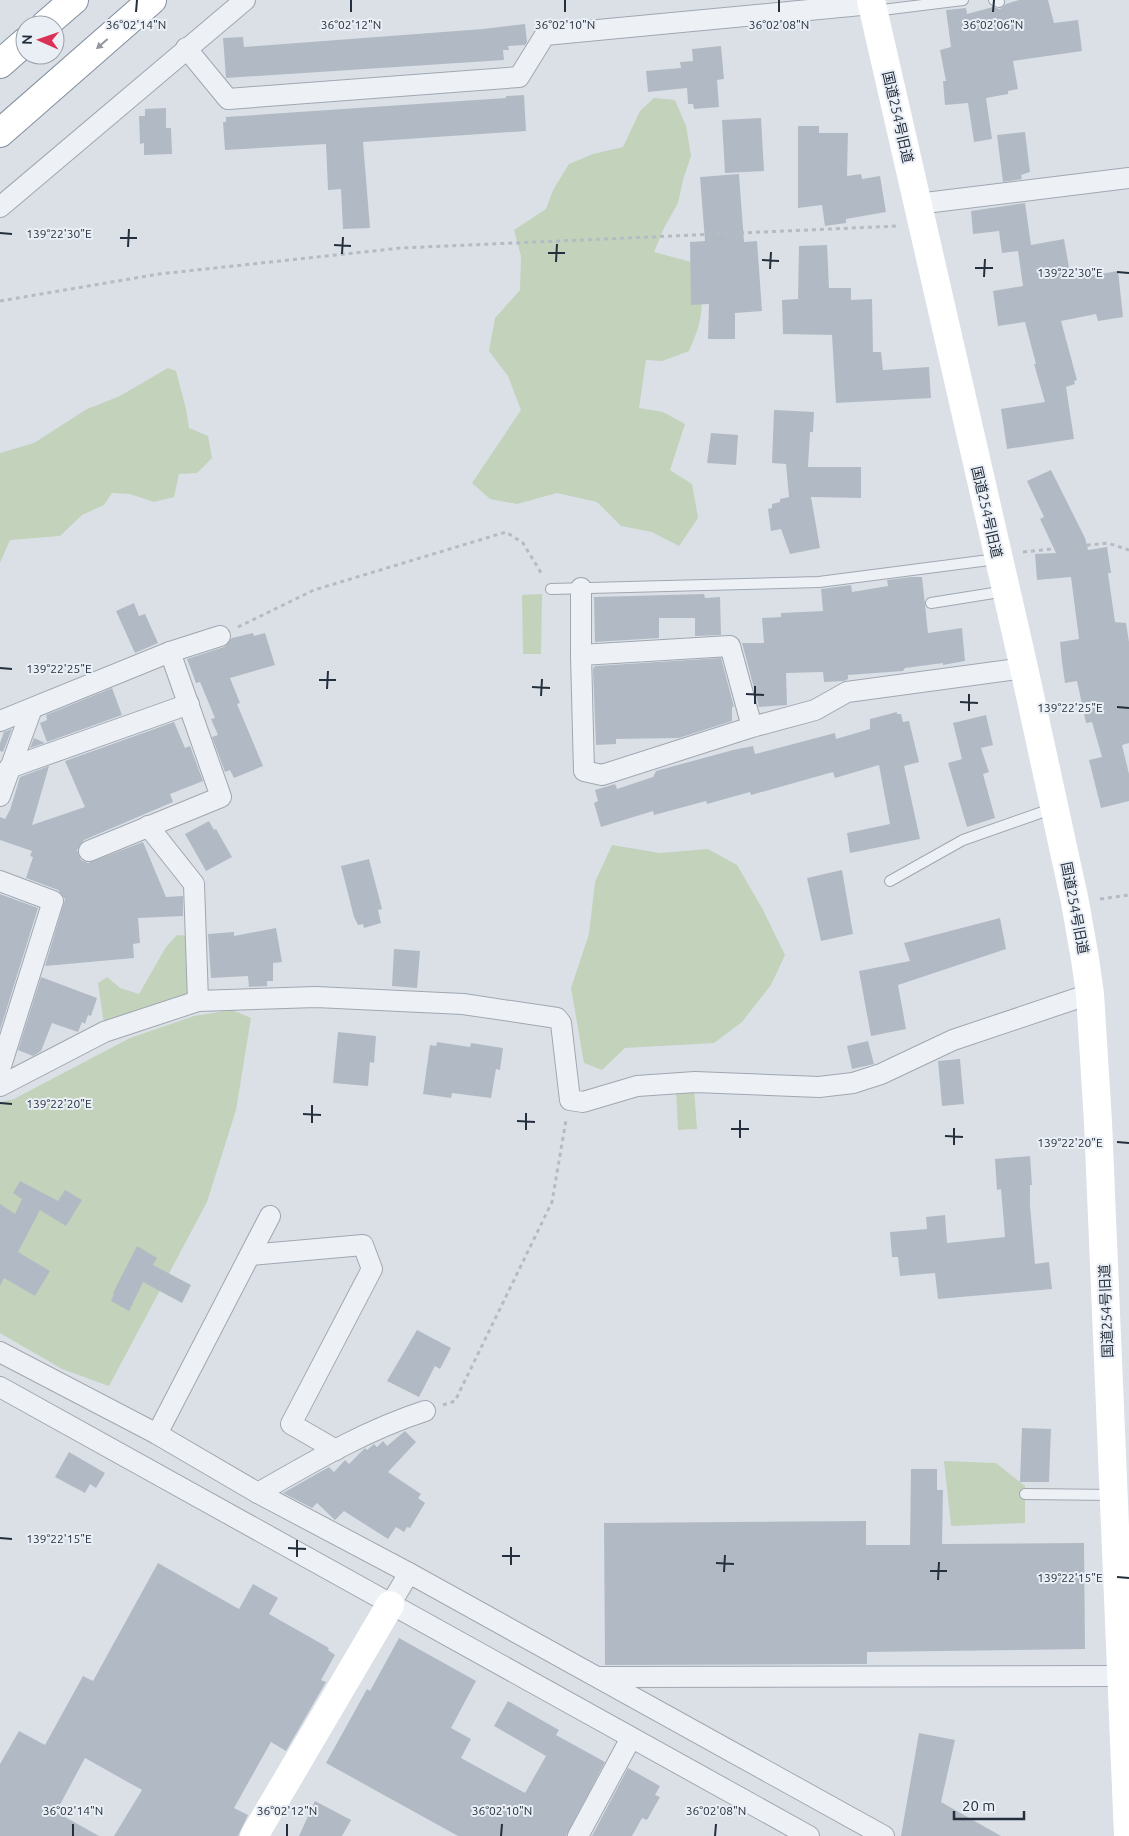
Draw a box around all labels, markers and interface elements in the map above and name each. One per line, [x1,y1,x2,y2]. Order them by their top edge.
north arrow [15,15,65,65]
text: 36°02'14"N [106,18,166,31]
text: 36°02'12"N [321,18,381,31]
text: 36°02'10"N [535,18,595,31]
text: 36°02'08"N [749,18,809,31]
text: 36°02'06"N [963,18,1023,31]
text: N [19,34,35,45]
one-way arrow [96,38,109,49]
street label: 国道254号旧道 [880,70,916,164]
text: 139°22'30"E [26,227,92,240]
text: 139°22'30"E [1037,266,1103,279]
street label: 国道254号旧道 [969,465,1005,559]
text: 139°22'25"E [26,662,92,675]
text: 139°22'25"E [1037,701,1103,714]
street label: 国道254号旧道 [1058,860,1092,956]
text: 139°22'20"E [26,1097,92,1110]
text: 139°22'20"E [1037,1136,1103,1149]
street label: 国道254号旧道 [1096,1264,1116,1358]
text: 139°22'15"E [26,1532,92,1545]
text: 139°22'15"E [1037,1571,1103,1584]
scale bar [954,1788,1024,1820]
text: 20 m [962,1797,995,1814]
text: 36°02'14"N [43,1804,103,1817]
text: 36°02'12"N [257,1804,317,1817]
text: 36°02'10"N [472,1804,532,1817]
text: 36°02'08"N [686,1804,746,1817]

